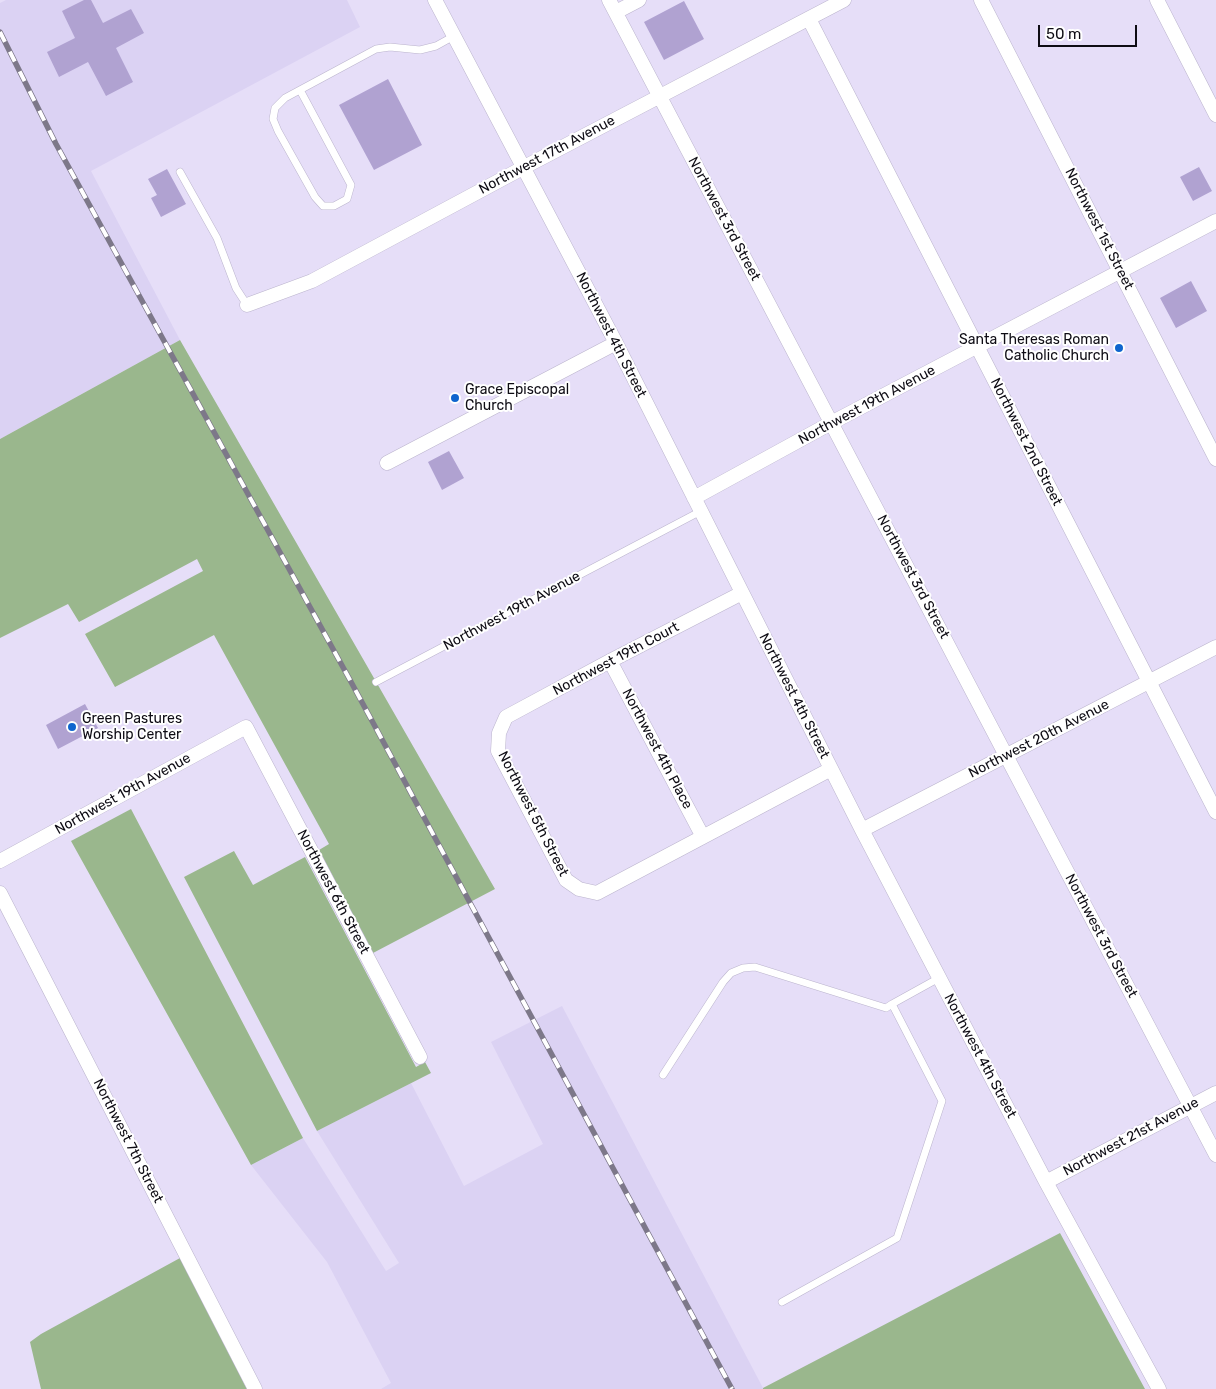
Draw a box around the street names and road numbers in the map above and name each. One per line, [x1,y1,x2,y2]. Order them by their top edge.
street label: Northwest 17th Avenue [476,112,618,198]
street label: Northwest 3rd Street [684,154,764,284]
street label: Northwest 1st Street [1061,165,1137,293]
street label: Northwest 4th Street [572,269,650,401]
street label: Northwest 19th Avenue [796,362,938,448]
street label: Northwest 2nd Street [987,375,1065,509]
street label: Northwest 3rd Street [873,512,953,642]
street label: Northwest 19th Avenue [441,568,583,654]
street label: Northwest 19th Court [550,619,682,699]
street label: Northwest 4th Street [755,630,833,762]
street label: Northwest 4th Place [618,686,696,812]
street label: Northwest 20th Avenue [966,696,1112,782]
street label: Northwest 5th Street [494,749,572,879]
street label: Northwest 19th Avenue [52,750,194,838]
street label: Northwest 6th Street [293,827,373,957]
street label: Northwest 3rd Street [1061,871,1141,1001]
street label: Northwest 4th Street [940,991,1020,1121]
street label: Northwest 7th Street [89,1076,167,1206]
street label: Northwest 21st Avenue [1060,1094,1202,1180]

